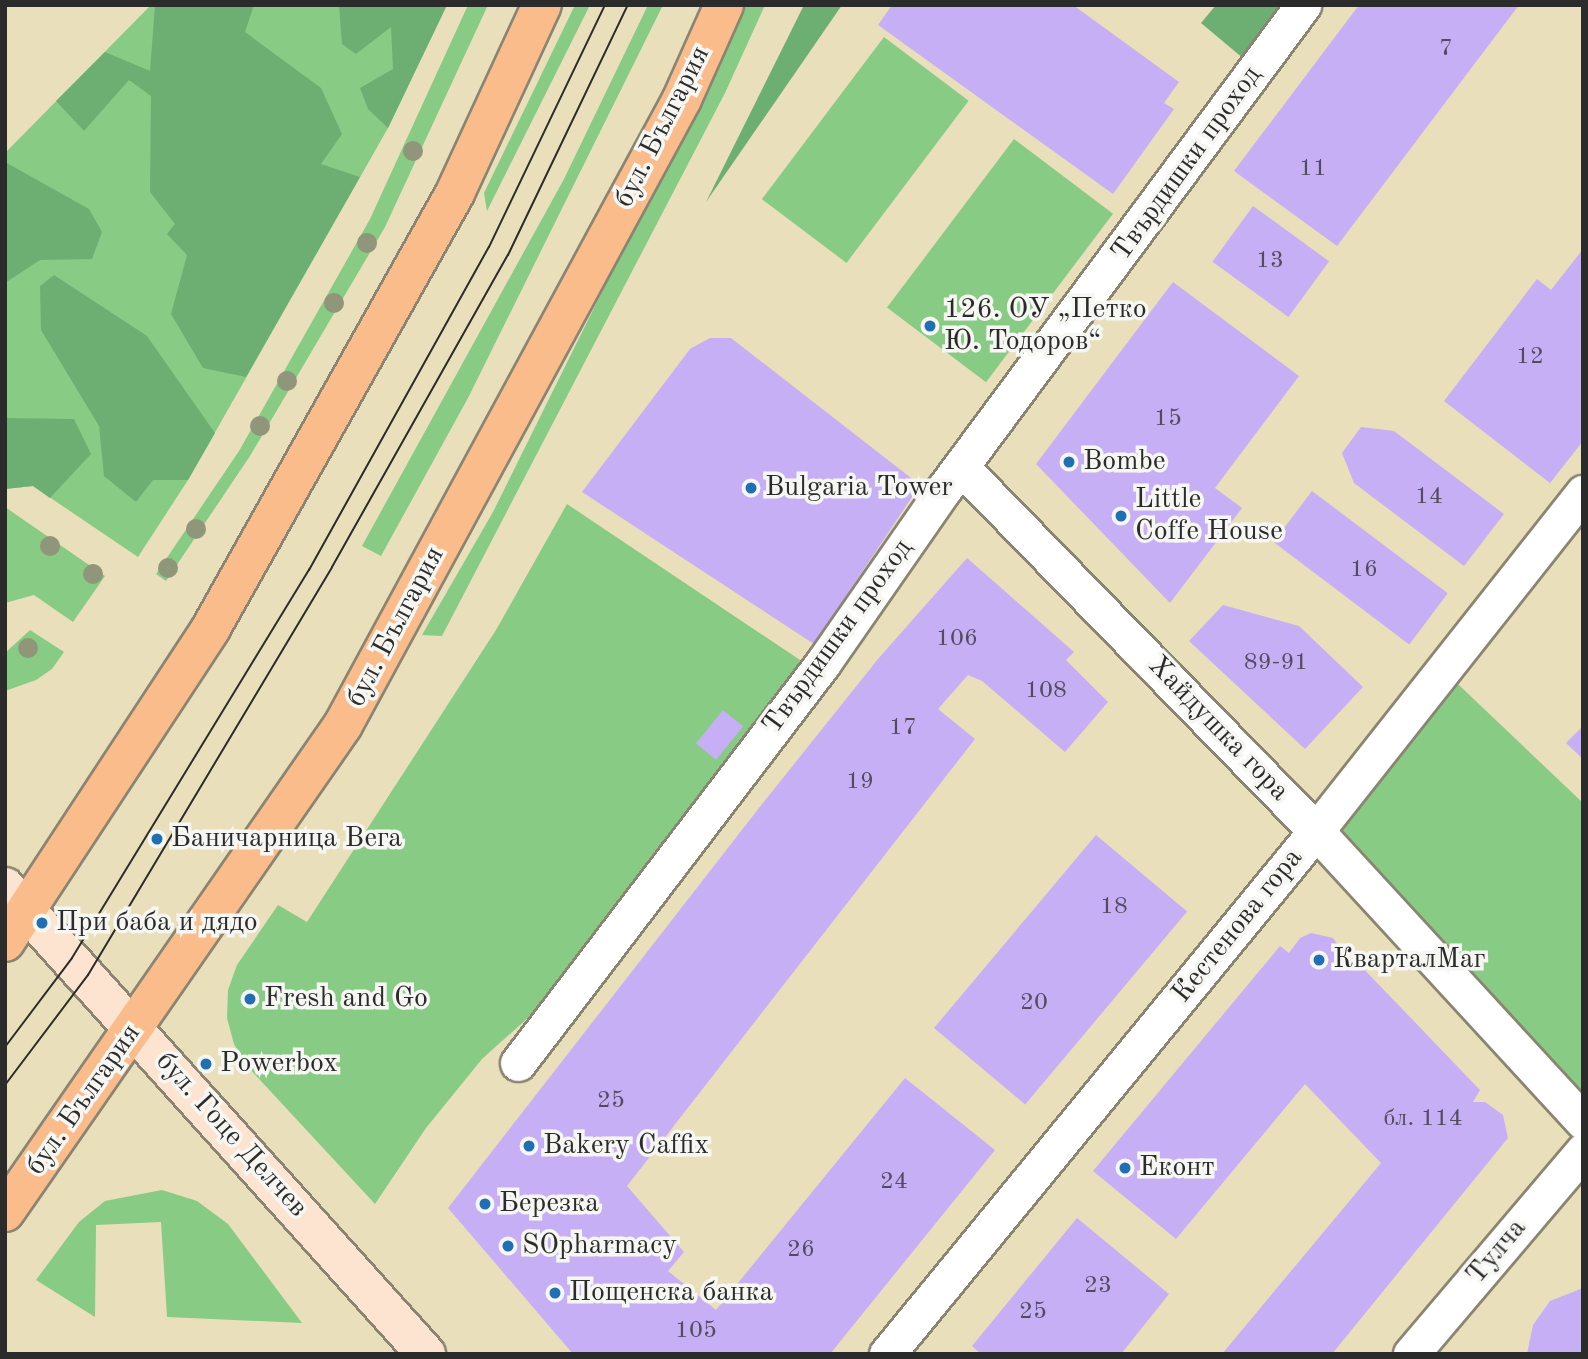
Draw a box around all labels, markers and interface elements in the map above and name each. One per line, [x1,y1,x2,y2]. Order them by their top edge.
house number: 7 [1439,36,1453,64]
street label: бул. България [608,41,718,213]
street label: Твърдишки проход [1105,60,1269,268]
house number: 11 [1299,156,1327,184]
house number: 13 [1256,248,1284,276]
place label: 126. ОУ „Петко Ю. Тодоров“ [944,293,1147,359]
marker: 126. ОУ „Петко Ю. Тодоров“ [922,318,938,334]
house number: 12 [1516,344,1544,372]
house number: 15 [1154,406,1182,434]
place label: Bombe [1083,445,1166,479]
marker: Bombe [1061,454,1077,470]
place label: Bulgaria Tower [765,471,953,505]
marker: Bulgaria Tower [743,480,759,496]
place label: Little Coffe House [1135,483,1283,549]
house number: 14 [1415,484,1443,512]
marker: Little Coffe House [1113,508,1129,524]
street label: Твърдишки проход [756,533,920,741]
street label: бул. България [340,541,452,713]
house number: 16 [1350,557,1378,585]
house number: 106 [936,626,978,654]
street label: Хайдушка гора [1140,650,1296,808]
house number: 89-91 [1244,650,1308,678]
house number: 108 [1025,678,1067,706]
house number: 17 [889,715,917,743]
house number: 19 [846,769,874,797]
place label: Баничарница Вега [171,822,402,856]
marker: Баничарница Вега [149,831,165,847]
street label: Кестенова гора [1166,842,1310,1010]
house number: 18 [1100,894,1128,922]
place label: При баба и дядо [56,906,258,940]
marker: При баба и дядо [34,915,50,931]
place label: КварталМаг [1333,943,1486,977]
marker: КварталМаг [1311,952,1327,968]
place label: Fresh and Go [264,982,428,1016]
house number: 20 [1020,990,1048,1018]
marker: Fresh and Go [242,991,258,1007]
street label: бул. България [20,1018,148,1182]
street label: бул. Гоце Делчев [148,1045,314,1225]
place label: Powerbox [220,1047,338,1081]
marker: Powerbox [198,1056,214,1072]
house number: 25 [597,1088,625,1116]
house number: бл. 114 [1383,1106,1463,1134]
place label: Bakery Caffix [543,1129,709,1163]
marker: Bakery Caffix [521,1138,537,1154]
place label: Еконт [1139,1151,1215,1185]
marker: Еконт [1117,1160,1133,1176]
house number: 24 [880,1169,908,1197]
place label: Березка [499,1187,599,1221]
marker: Березка [477,1196,493,1212]
street label: Тулча [1460,1212,1534,1292]
place label: SOpharmacy [522,1229,677,1263]
house number: 26 [787,1237,815,1265]
marker: SOpharmacy [500,1238,516,1254]
house number: 23 [1084,1273,1112,1301]
place label: Пощенска банка [569,1276,773,1310]
marker: Пощенска банка [547,1285,563,1301]
house number: 25 [1019,1299,1047,1327]
house number: 105 [675,1318,717,1346]

